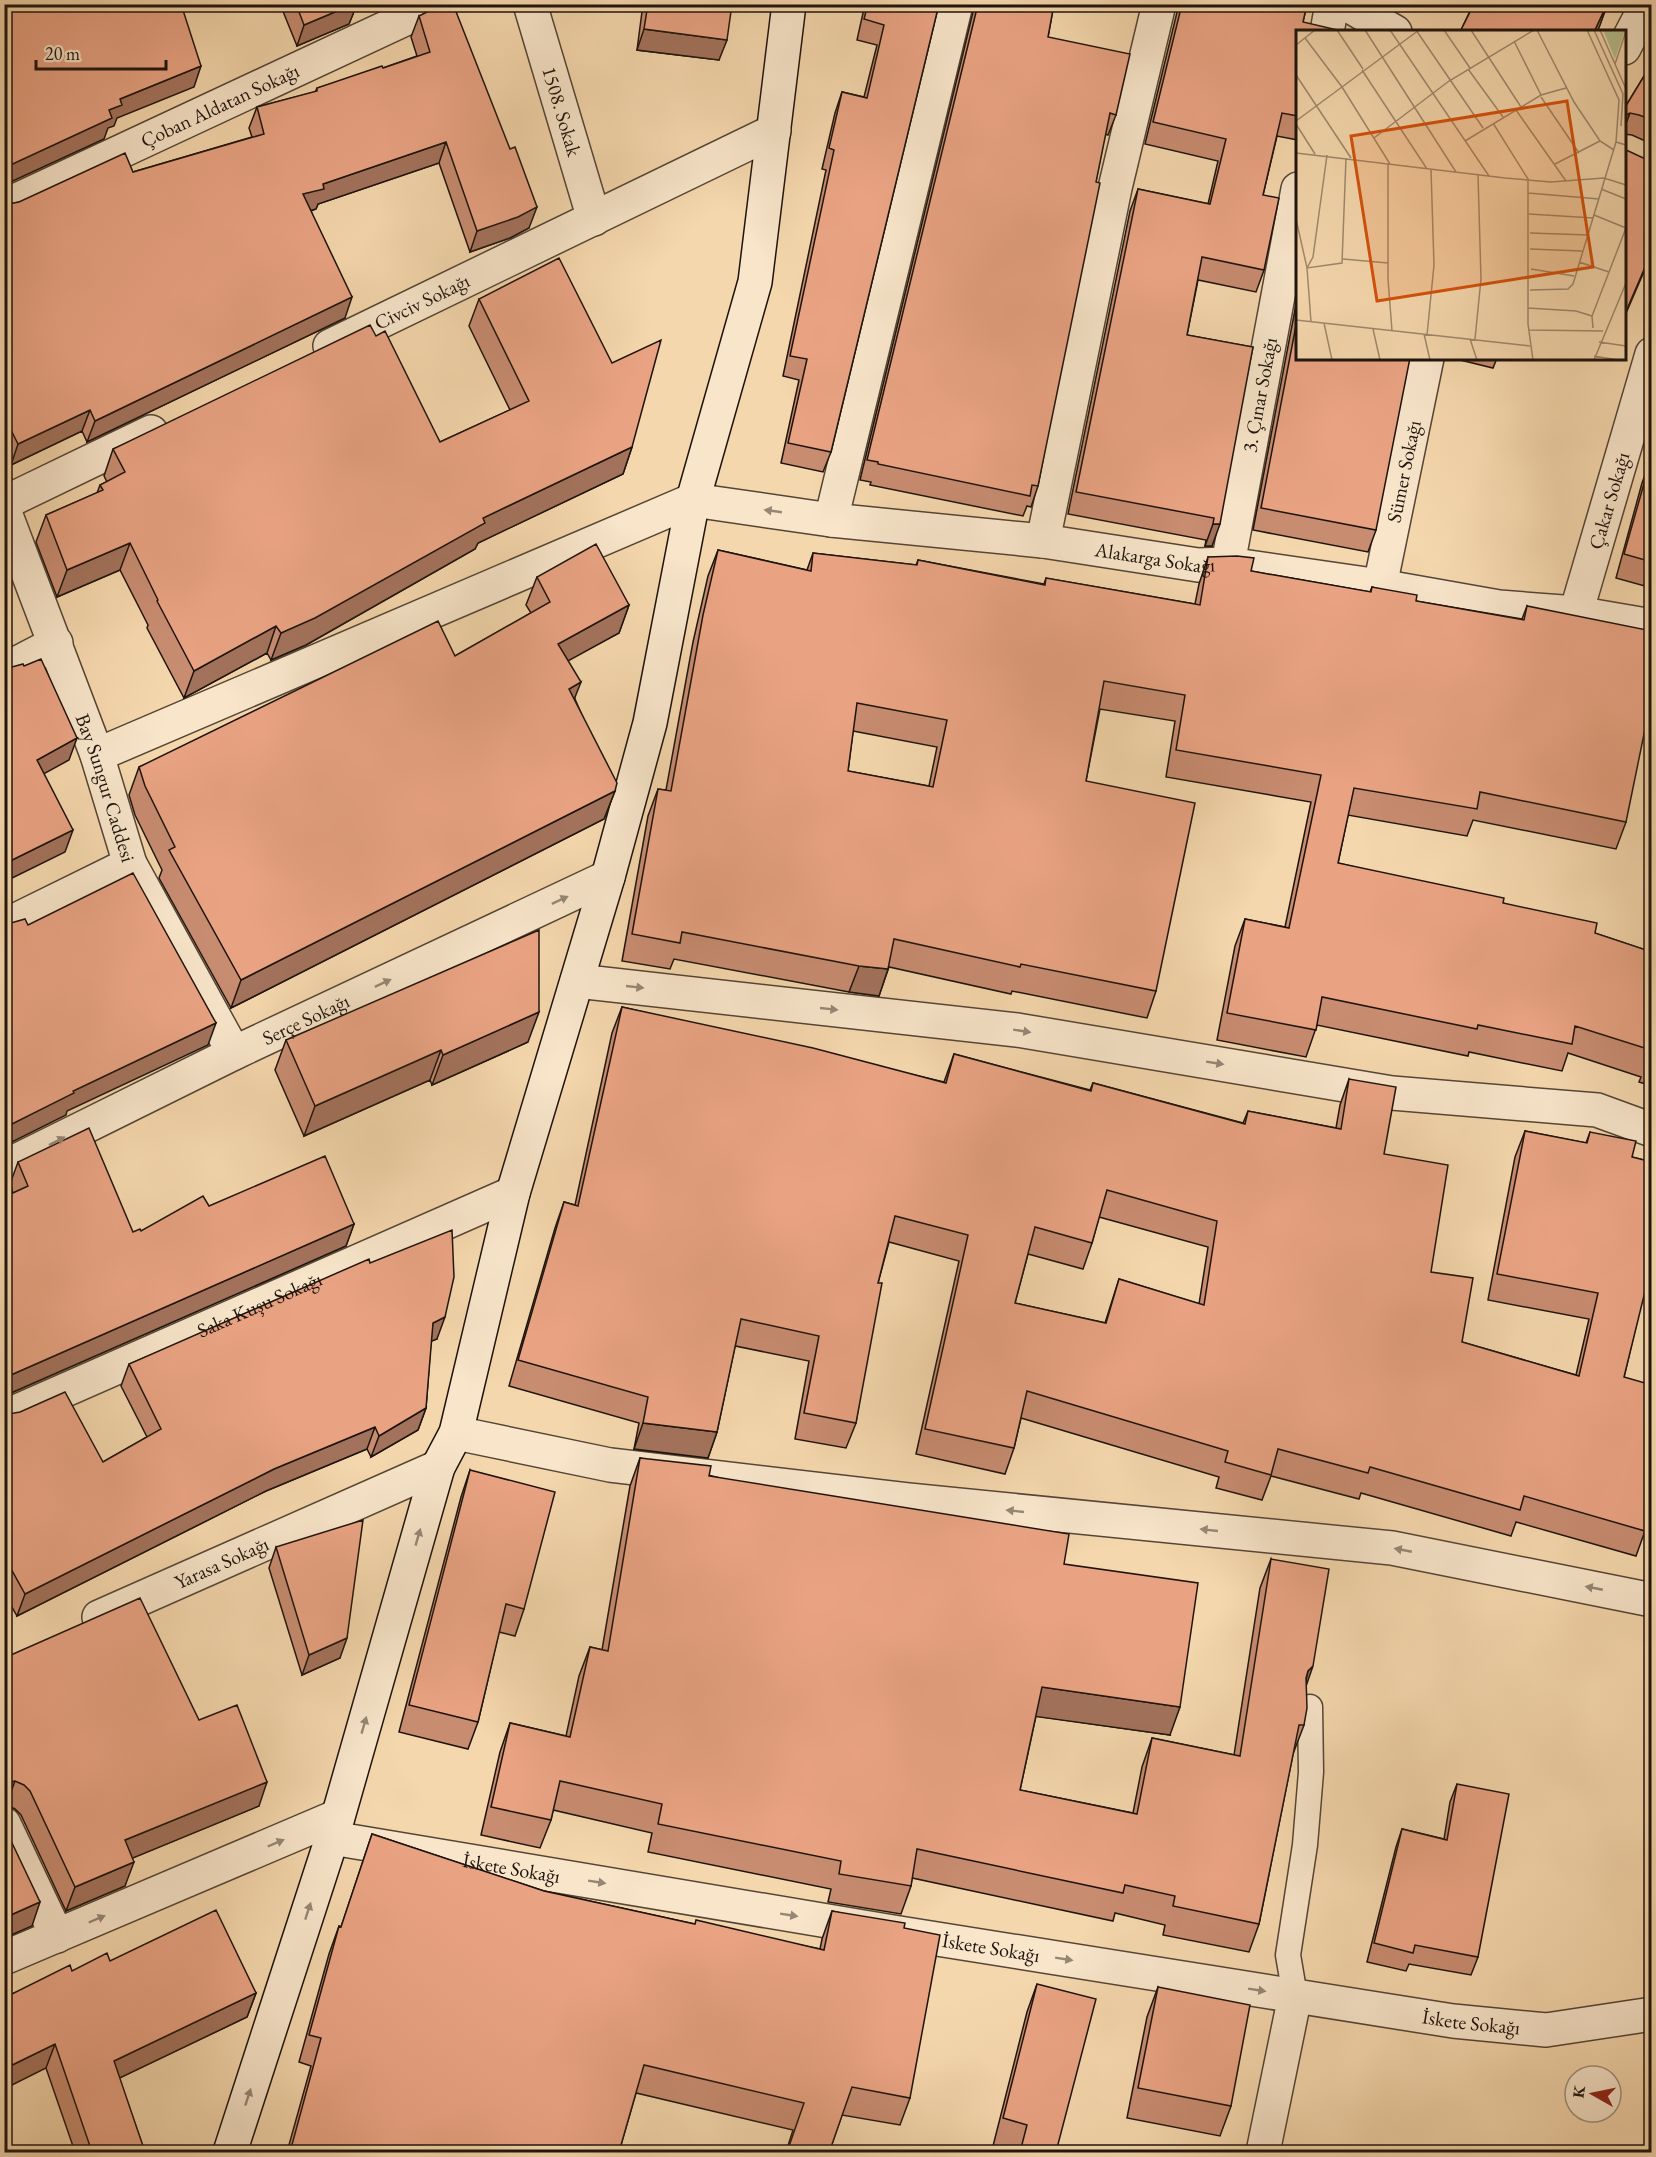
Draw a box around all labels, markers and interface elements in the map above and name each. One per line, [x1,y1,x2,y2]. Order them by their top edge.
inset map [1296,30,1626,360]
scale bar [36,33,166,71]
text: 20 m [45,42,80,65]
street label: Çoban Aldatan Sokağı [136,57,303,154]
street label: 1508. Sokak [536,63,588,160]
street label: Civciv Sokağı [370,267,474,336]
street label: 3. Çınar Sokağı [1236,335,1283,455]
street label: Sümer Sokağı [1380,418,1427,525]
street label: Çakar Sokağı [1582,449,1636,552]
one-way arrow [764,507,783,516]
street label: Alakarga Sokağı [1092,536,1216,578]
street label: Bay Sungur Caddesi [70,710,142,865]
one-way arrow [551,895,568,904]
one-way arrow [375,978,392,987]
one-way arrow [625,982,644,992]
street label: Serçe Sokağı [258,988,354,1051]
one-way arrow [819,1004,838,1014]
one-way arrow [1013,1026,1032,1035]
one-way arrow [1205,1059,1224,1068]
one-way arrow [48,1136,65,1146]
street label: Saka Kuşu Sokağı [193,1266,326,1343]
one-way arrow [1005,1506,1024,1516]
one-way arrow [1199,1525,1218,1535]
one-way arrow [414,1528,423,1546]
street label: Yarasa Sokağı [170,1531,273,1595]
one-way arrow [1393,1545,1412,1554]
one-way arrow [1584,1583,1603,1592]
one-way arrow [360,1716,370,1734]
one-way arrow [268,1838,286,1848]
street label: İskete Sokağı [461,1847,562,1889]
one-way arrow [587,1878,606,1887]
one-way arrow [304,1902,313,1920]
one-way arrow [780,1910,799,1919]
one-way arrow [88,1914,106,1923]
street label: İskete Sokağı [940,1927,1042,1968]
one-way arrow [1055,1955,1074,1964]
one-way arrow [1248,1985,1267,1994]
street label: İskete Sokağı [1420,2003,1521,2040]
north arrow [1563,2064,1623,2124]
text: K [1567,2083,1590,2099]
one-way arrow [244,2088,253,2106]

